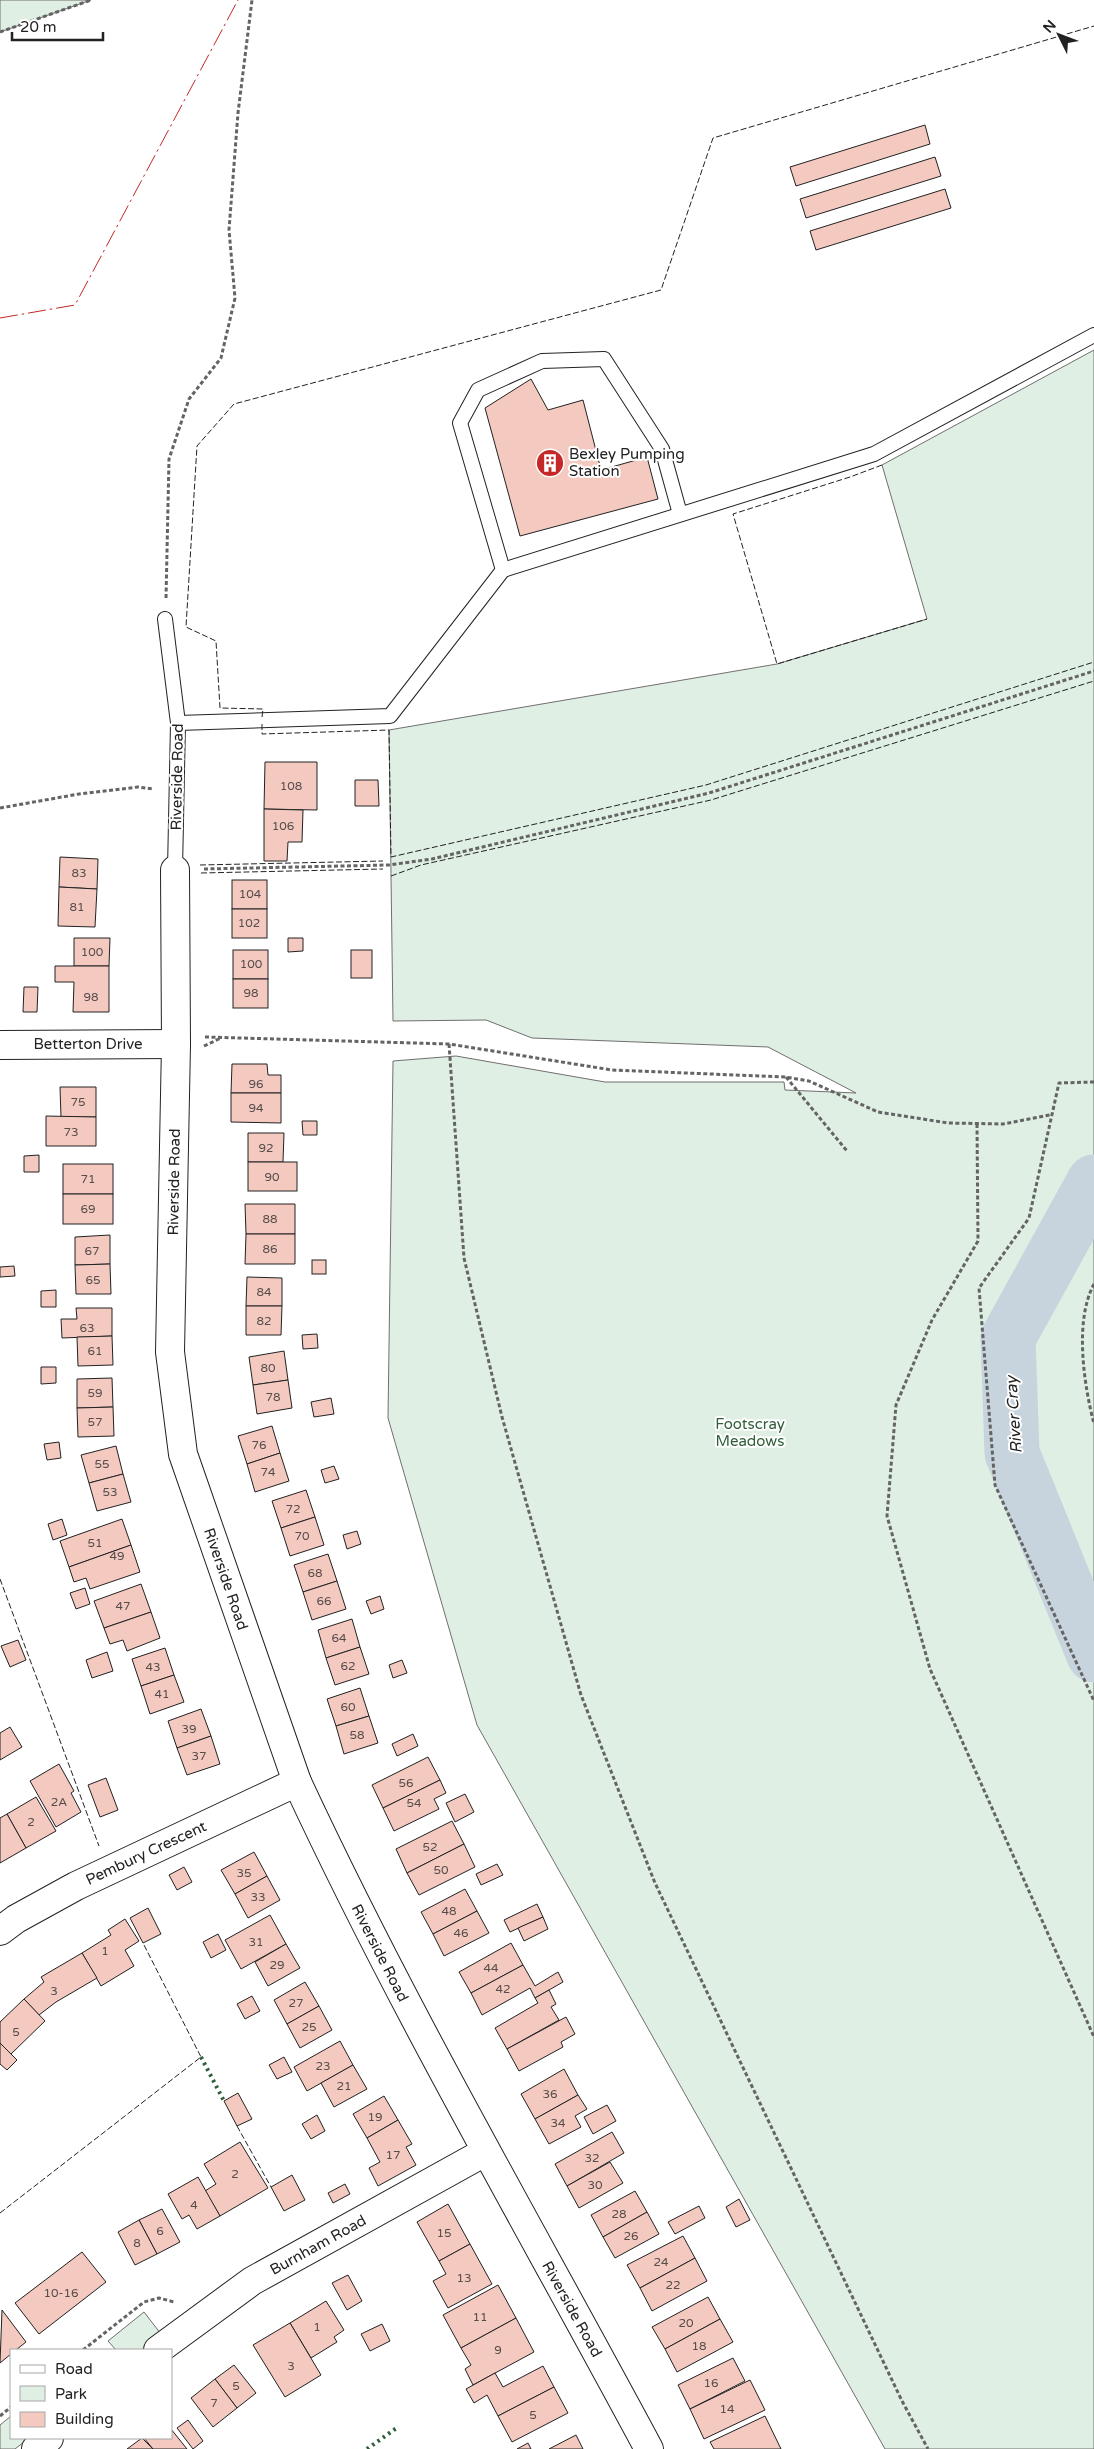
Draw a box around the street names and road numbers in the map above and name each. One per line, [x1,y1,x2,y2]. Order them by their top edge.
street label: Riverside Road [167,723,187,831]
street label: Betterton Drive [33,1035,143,1053]
street label: Riverside Road [164,1128,184,1236]
street label: Riverside Road [200,1525,252,1633]
street label: Pembury Crescent [83,1817,209,1889]
street label: Riverside Road [348,1901,412,2005]
street label: Burnham Road [267,2211,369,2279]
street label: Riverside Road [538,2258,606,2360]

